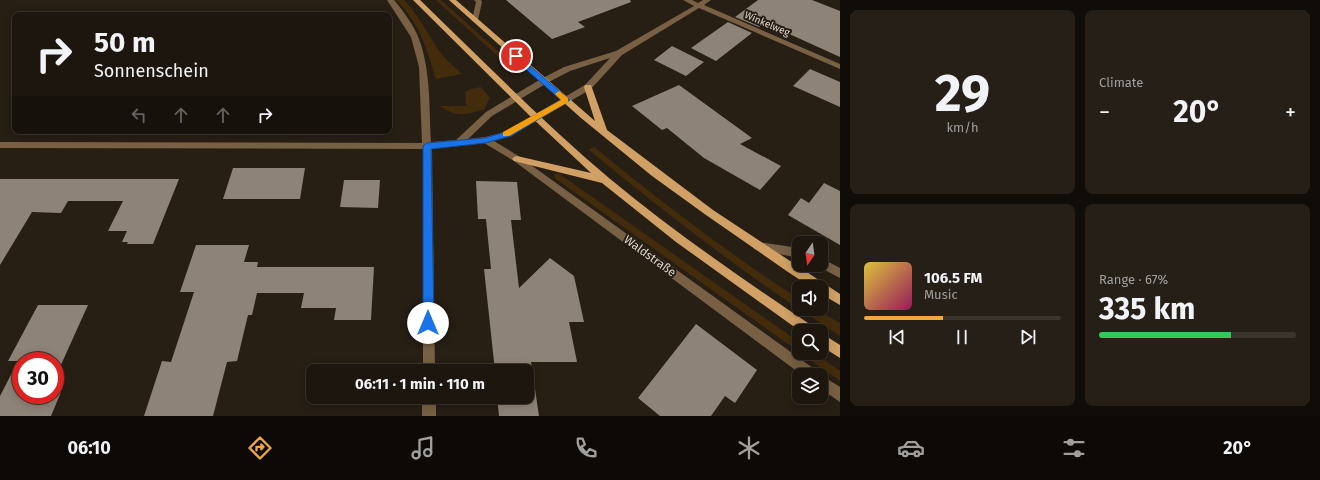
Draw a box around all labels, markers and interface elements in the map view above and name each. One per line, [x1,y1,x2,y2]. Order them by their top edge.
street label: Winkelweg [742,9,792,39]
text: 50 m [94,26,156,59]
icon: right [28,28,80,80]
pin [499,39,533,73]
icon: arrive [505,45,527,67]
text: Sonnenschein [94,60,209,82]
text: 29 [935,62,990,125]
text: Climate [1099,75,1143,90]
text: 20° [1173,94,1222,130]
text: − [1099,99,1110,126]
text: + [1285,99,1296,126]
icon: left [128,104,150,126]
icon: ahead [170,104,192,126]
icon: ahead [212,104,234,126]
icon: right [254,104,276,126]
text: km/h [946,120,979,135]
street label: Waldstraße [621,232,679,280]
north arrow [792,236,828,272]
map controls [792,236,828,404]
text: 106.5 FM [924,269,982,287]
text: Range · 67% [1099,272,1168,287]
button: sound [792,280,828,316]
text: Music [924,287,958,302]
text: 335 km [1099,291,1195,327]
position arrow [407,302,449,344]
button: search [792,324,828,360]
icon: previous [886,326,908,348]
icon: pause [951,326,973,348]
icon: next [1017,326,1039,348]
speed limit sign: 30 [12,352,64,404]
button: layers [792,368,828,404]
text: 06:11 · 1 min · 110 m [355,375,485,393]
icon: directions [246,434,274,462]
icon: music [409,434,437,462]
icon: phone [572,434,600,462]
icon: climate [735,434,763,462]
icon: car [897,434,925,462]
icon: filters [1060,434,1088,462]
text: 06:10 [67,437,111,459]
text: 20° [1223,437,1253,459]

